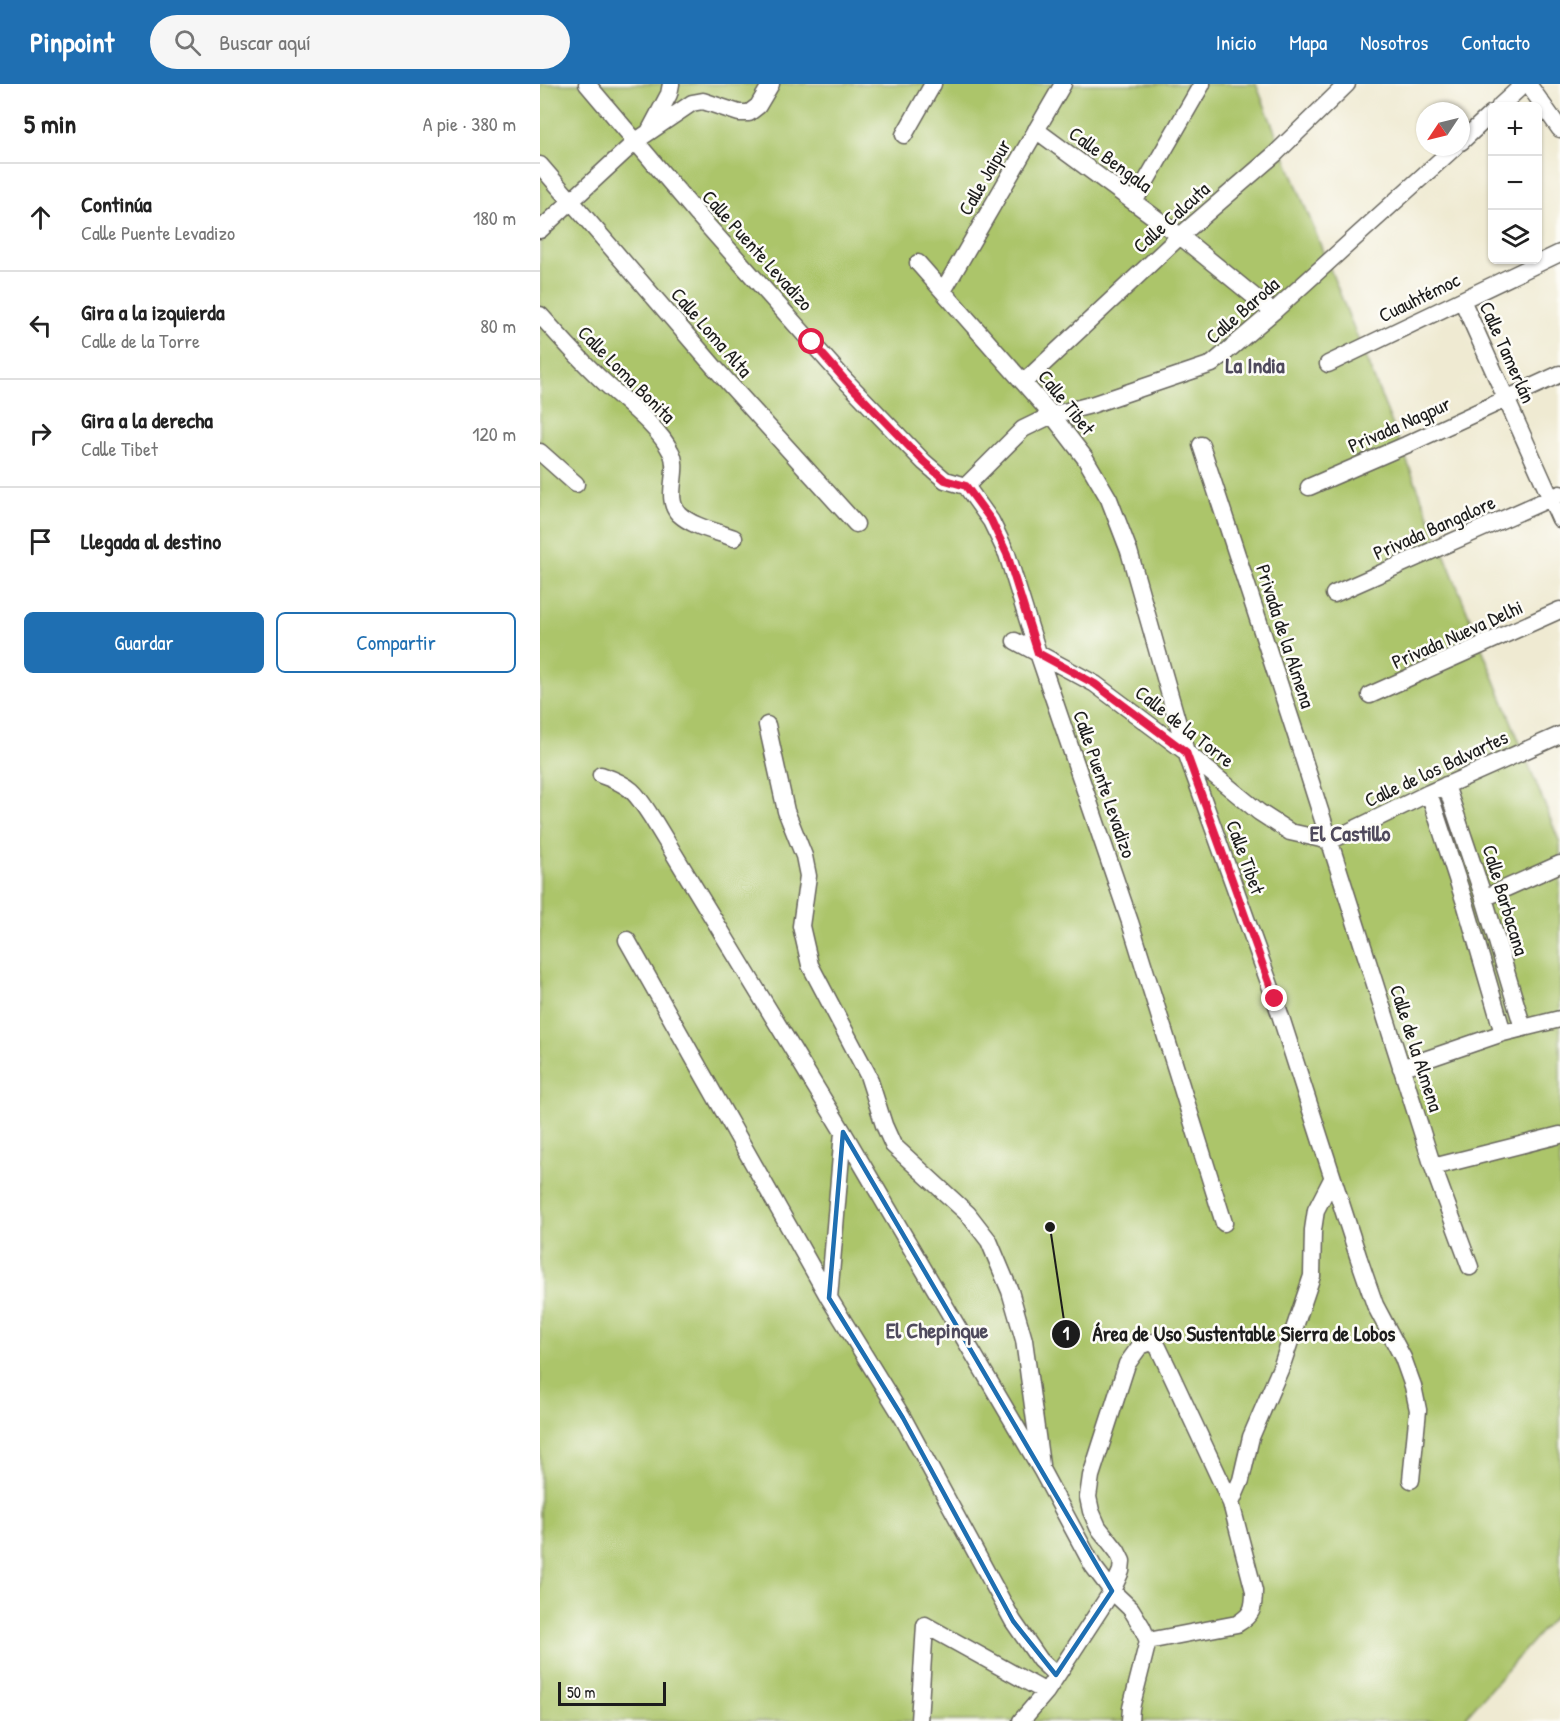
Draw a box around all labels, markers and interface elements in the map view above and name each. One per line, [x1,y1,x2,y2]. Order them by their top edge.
search box [150,15,570,69]
text: Pinpoint [30,23,114,61]
icon: search [171,26,204,59]
text: Buscar aquí [219,27,311,57]
text: Inicio [1216,28,1256,57]
text: Mapa [1289,28,1327,57]
text: Nosotros [1360,28,1428,57]
text: Contacto [1461,28,1530,57]
north arrow [1416,102,1470,156]
map controls [1488,102,1542,264]
button: + [1488,102,1542,156]
text: 5 min [24,106,76,141]
text: A pie · 380 m [423,110,516,137]
street label: Calle Bengala [1064,120,1158,199]
street label: Calle Jaipur [951,134,1017,220]
button: − [1488,156,1542,210]
street label: Calle Calcuta [1127,175,1215,259]
street label: Calle Puente Levadizo [696,184,820,316]
text: Continúa [81,189,152,219]
icon: ahead [24,201,57,234]
text: 180 m [473,204,516,231]
button: layers [1488,210,1542,264]
text: Calle Puente Levadizo [81,219,235,246]
street label: Cuauhtémoc [1374,266,1464,328]
street label: Calle Baroda [1199,270,1285,350]
street label: Calle Loma Alta [665,281,759,383]
text: Gira a la izquierda [81,297,225,327]
street label: Calle Tamerlán [1474,297,1542,407]
icon: left [24,309,57,342]
text: 80 m [480,312,516,339]
street label: Calle Loma Bonita [572,319,682,429]
text: Calle de la Torre [81,327,200,354]
route start [798,328,824,354]
district label: La India [1225,350,1285,380]
street label: Calle Tibet [1032,364,1102,441]
street label: Privada Nagpur [1343,389,1455,459]
text: Gira a la derecha [81,405,213,435]
icon: right [24,417,57,450]
text: 120 m [472,420,516,447]
text: Calle Tibet [81,435,158,462]
street label: Privada Bangalore [1369,488,1499,566]
icon: arrive [24,525,57,558]
text: Llegada al destino [81,526,221,556]
street label: Privada de la Almena [1250,561,1322,711]
street label: Privada Nueva Delhi [1387,593,1527,675]
button: Guardar [24,612,264,673]
button: Compartir [276,612,516,673]
street label: Calle de la Torre [1130,679,1240,773]
street label: Calle Puente Levadizo [1067,707,1143,861]
street label: Calle de los Balvartes [1360,723,1512,813]
street label: Calle Tibet [1220,816,1272,899]
district label: El Castillo [1310,818,1390,848]
street label: Calle Barbacana [1476,841,1536,959]
street label: Calle de la Almena [1384,981,1450,1115]
route end [1261,985,1287,1011]
callout: Área de Uso Sustentable Sierra de Lobos [1051,1314,1408,1353]
district label: El Chepinque [886,1315,989,1346]
text: Área de Uso Sustentable Sierra de Lobos [1093,1319,1395,1348]
text: 1 [1063,1321,1070,1346]
scale bar [558,1679,666,1706]
text: 50 m [567,1681,596,1703]

